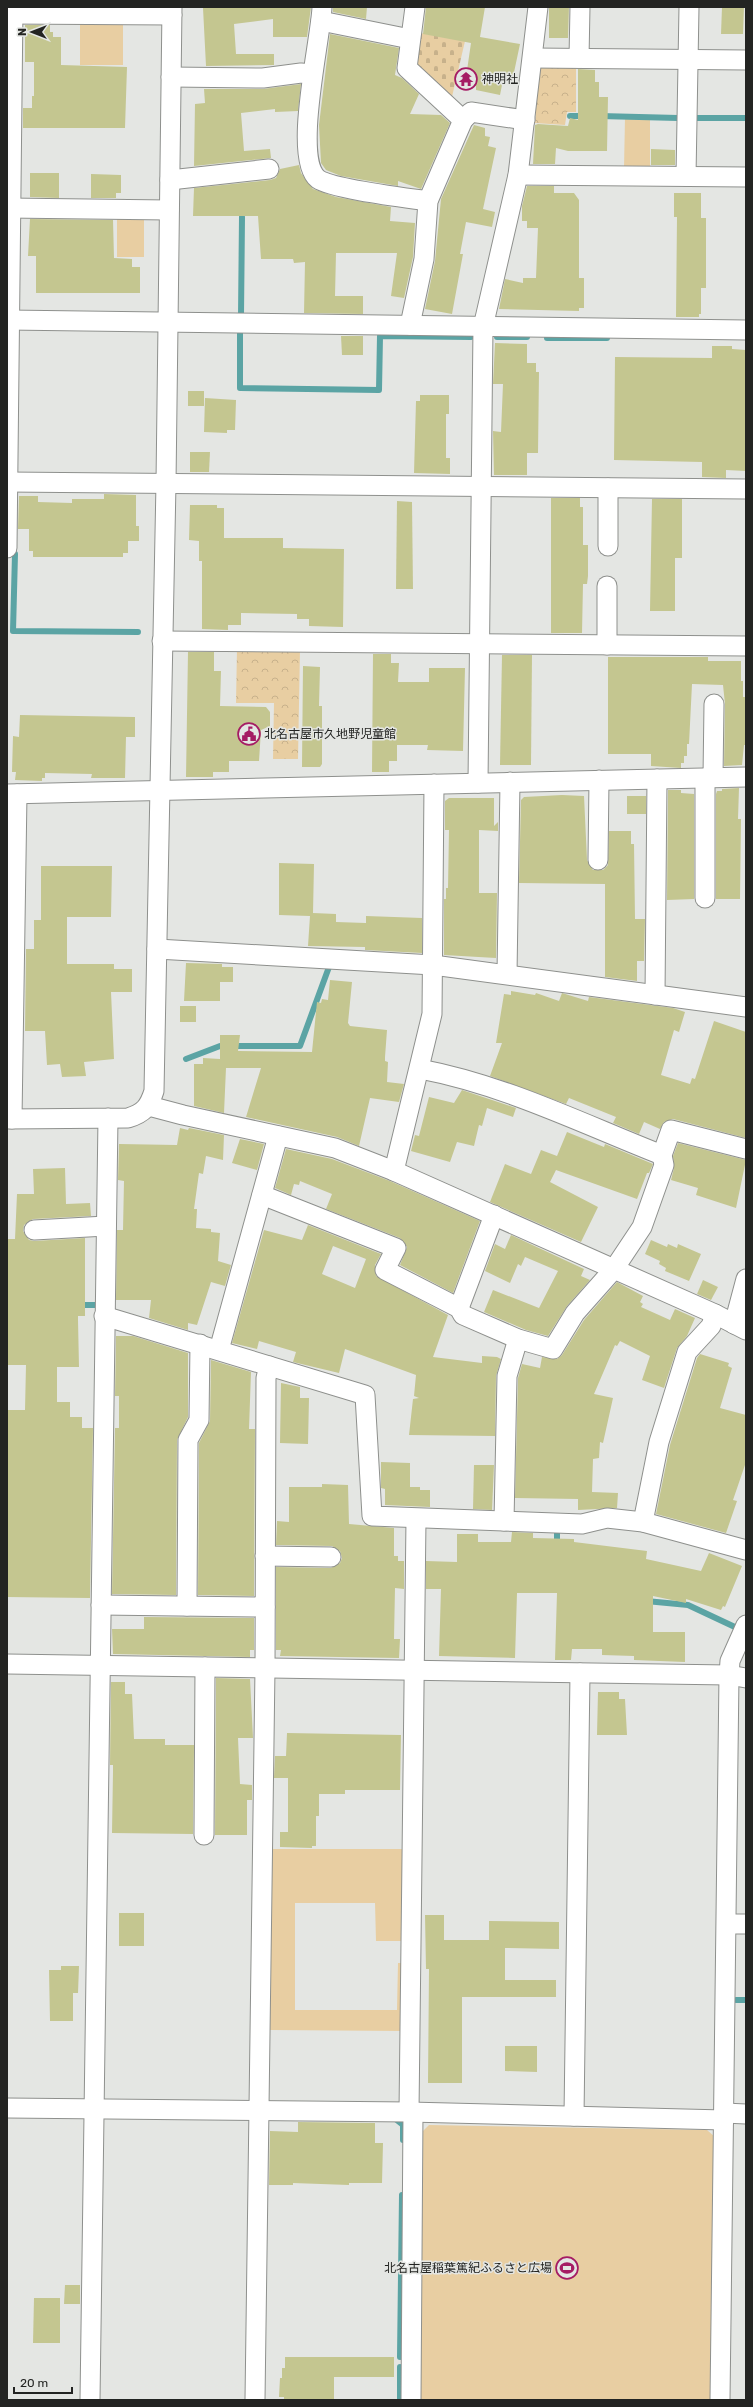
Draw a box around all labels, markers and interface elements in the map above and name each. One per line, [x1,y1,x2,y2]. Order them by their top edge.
north arrow [12,12,52,52]
text: N [16,28,29,36]
temple icon: 神明社 [453,66,479,92]
place label: 神明社 [482,72,518,86]
public building icon: 北名古屋市久地野児童館 [236,721,262,747]
place label: 北名古屋市久地野児童館 [264,727,396,741]
sports icon: 北名古屋稲葉篤紀ふるさと広場 [554,2255,580,2281]
place label: 北名古屋稲葉篤紀ふるさと広場 [384,2261,552,2275]
scale bar [14,2369,72,2395]
text: 20 m [20,2376,48,2390]

